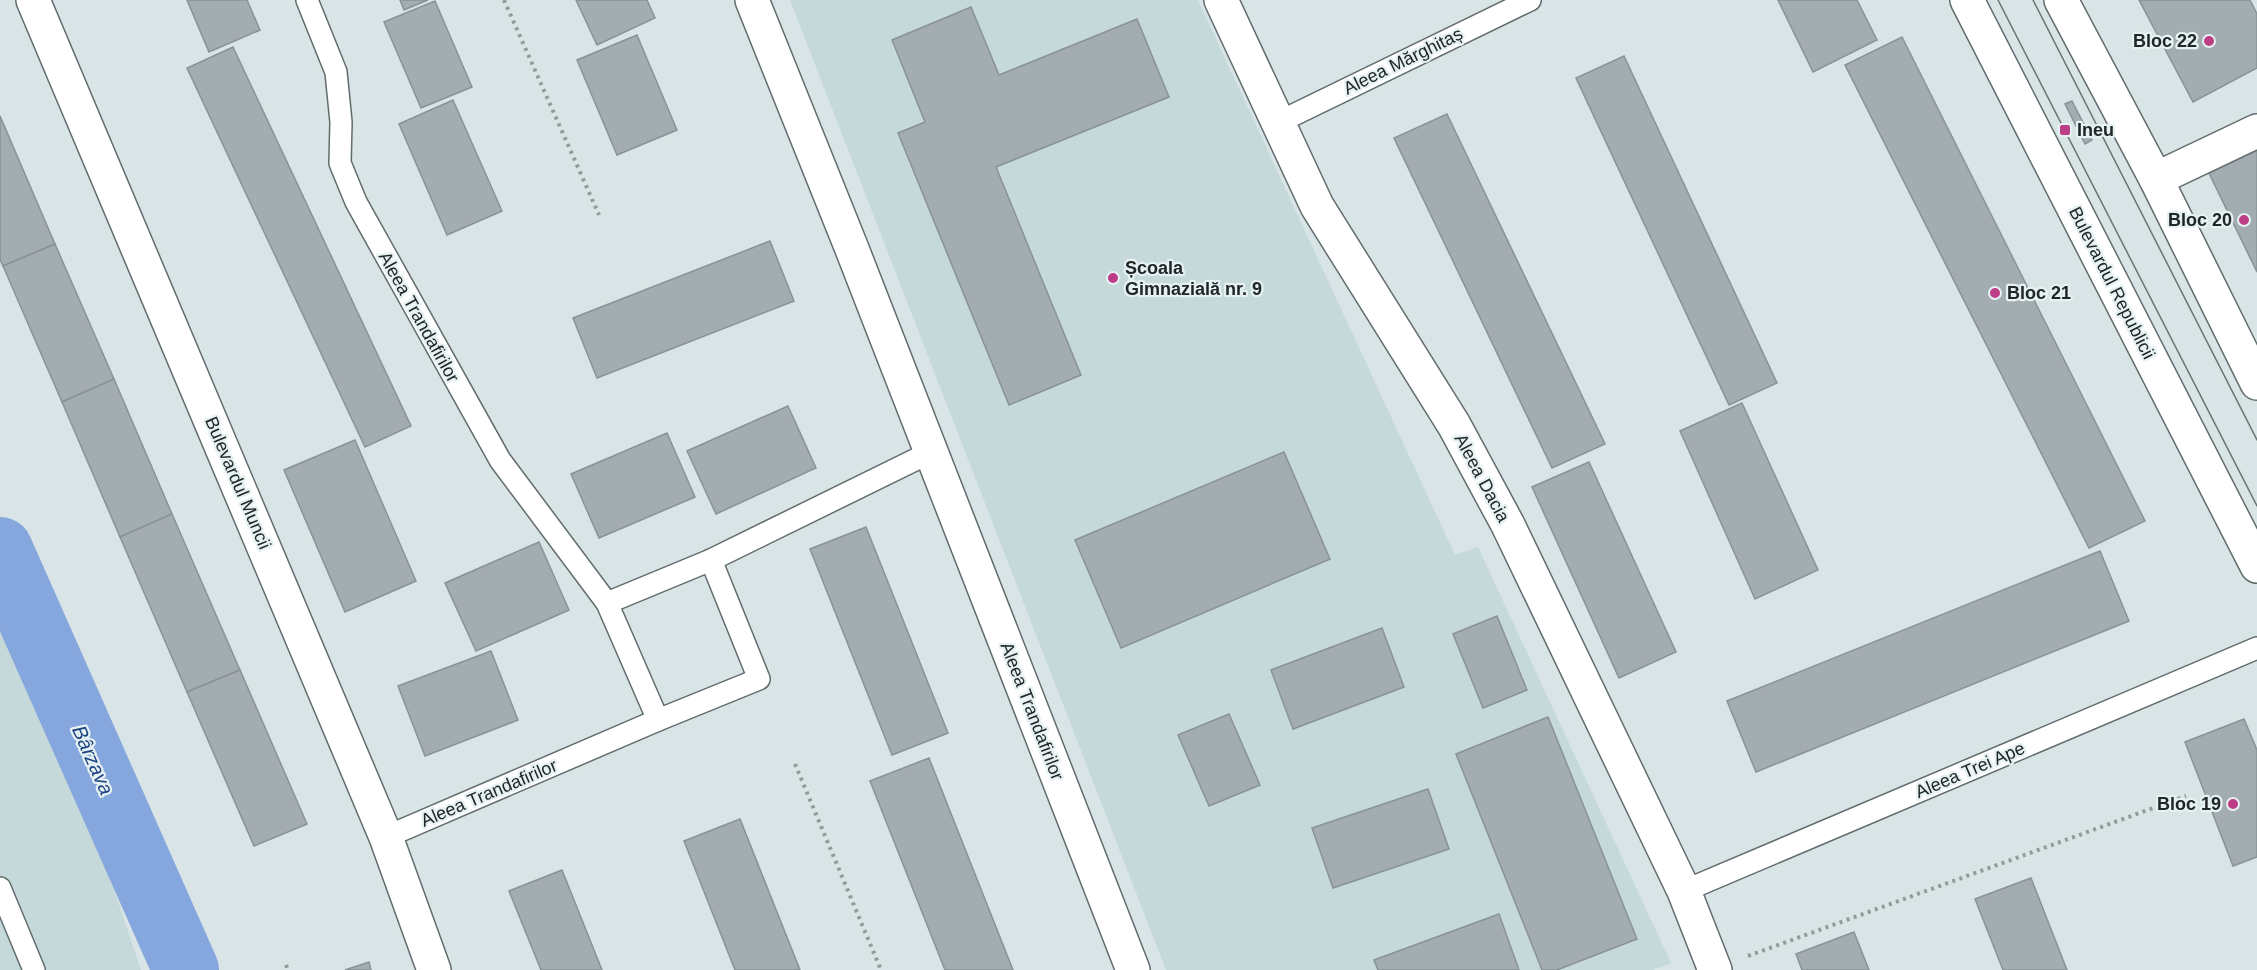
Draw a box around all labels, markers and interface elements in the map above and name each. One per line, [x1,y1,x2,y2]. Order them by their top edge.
street label: Aleea Mărghitaș [1340,24,1466,98]
place label: Bloc 22 [2133,31,2197,51]
marker: Bloc 22 [2202,34,2216,48]
place label: Ineu [2077,120,2114,140]
marker: Ineu [2058,123,2072,137]
street label: Bulevardul Republicii [2065,204,2159,362]
place label: Bloc 20 [2168,210,2232,230]
marker: Bloc 20 [2237,213,2251,227]
street label: Aleea Trandafirilor [375,248,463,386]
place label: Școala Gimnazială nr. 9 [1125,258,1262,299]
marker: Școala Gimnazială nr. 9 [1106,271,1120,285]
place label: Bloc 21 [2007,283,2071,303]
marker: Bloc 21 [1988,286,2002,300]
street label: Bulevardul Muncii [201,414,275,552]
street label: Aleea Dacia [1450,430,1514,526]
street label: Aleea Trandafirilor [996,639,1068,783]
water label: Bârzava [68,722,118,798]
street label: Aleea Trei Ape [1912,738,2028,802]
street label: Aleea Trandafirilor [418,755,560,831]
place label: Bloc 19 [2157,794,2221,814]
marker: Bloc 19 [2226,797,2240,811]

